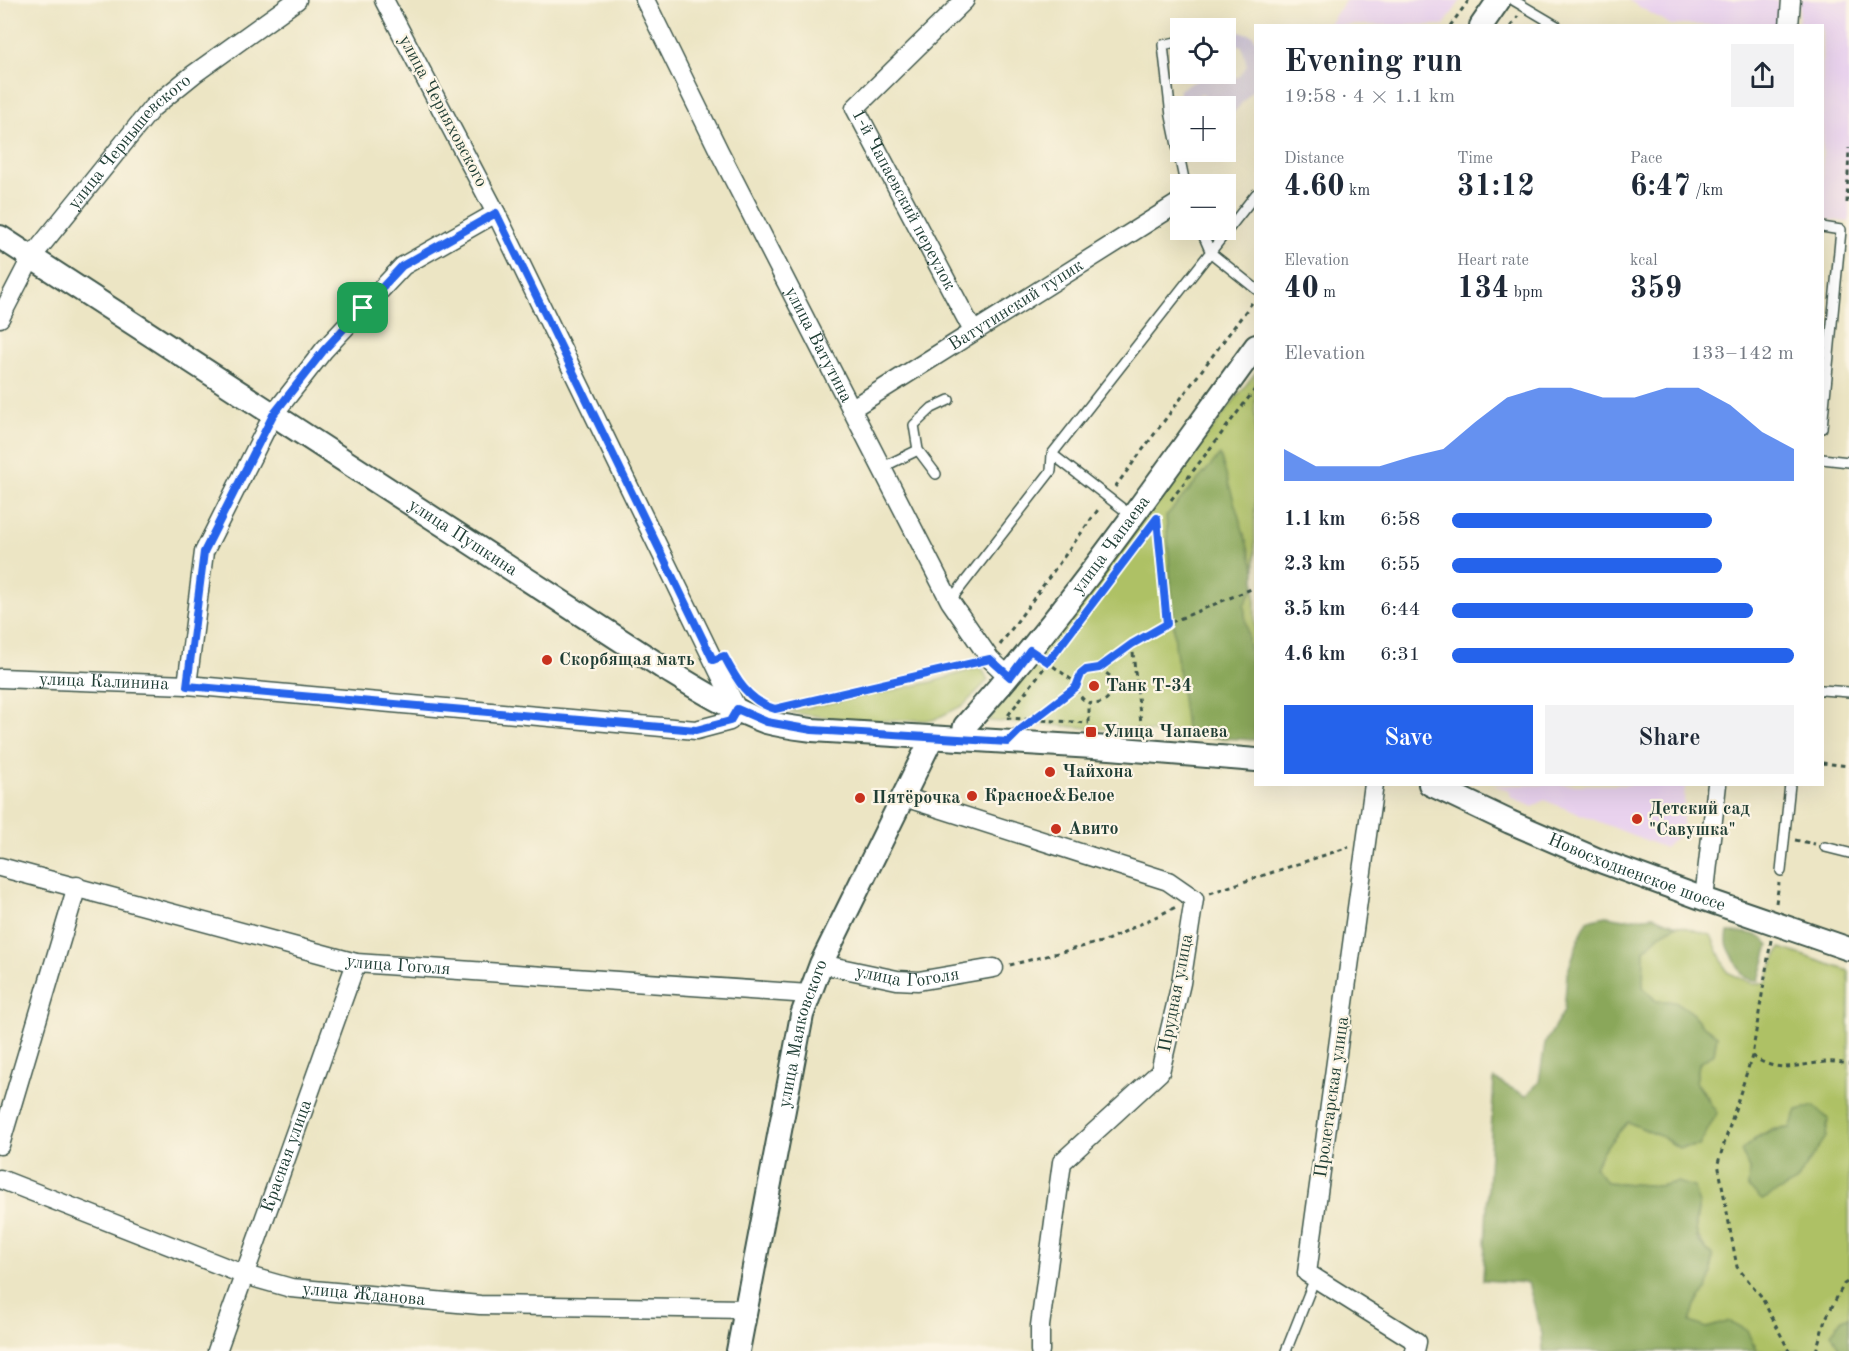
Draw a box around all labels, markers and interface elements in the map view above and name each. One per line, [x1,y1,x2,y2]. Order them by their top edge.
map controls [1170,18,1236,240]
button: locate [1170,18,1236,84]
street label: улица Черняховского [395,32,491,190]
button: share [1731,44,1794,107]
text: Evening run [1284,46,1463,79]
street label: улица Чернышевского [65,71,194,213]
text: 19:58 · 4 × 1.1 km [1284,87,1455,107]
button: + [1170,96,1236,162]
street label: 1-й Чапаевский переулок [848,106,959,293]
text: Distance [1284,151,1344,167]
text: Time [1457,151,1493,167]
text: Pace [1630,151,1662,167]
text: 4.60 [1284,172,1345,202]
text: 31:12 [1457,172,1535,202]
text: 6:47 [1630,172,1691,202]
button: − [1170,174,1236,240]
text: km [1345,183,1370,199]
text: /km [1691,183,1723,199]
text: Elevation [1284,253,1349,269]
text: Heart rate [1457,253,1529,269]
text: kcal [1630,253,1658,269]
street label: Ватутинский тупик [945,256,1087,354]
text: 40 [1284,274,1319,304]
text: 134 [1457,274,1509,304]
text: 359 [1630,274,1682,304]
pin [337,282,388,333]
street label: улица Ватутина [781,284,856,406]
text: m [1319,285,1336,301]
text: bpm [1509,285,1543,301]
icon: arrive [346,291,379,324]
text: Elevation [1284,344,1365,364]
text: 133–142 m [1691,344,1794,364]
street label: улица Чапаева [1069,492,1154,598]
street label: улица Пушкина [405,496,521,580]
text: 1.1 km [1284,510,1346,530]
text: 6:58 [1380,510,1420,530]
text: 2.3 km [1284,555,1346,575]
text: 6:55 [1380,555,1420,575]
text: 3.5 km [1284,600,1346,620]
text: 6:44 [1380,600,1420,620]
text: 4.6 km [1284,645,1346,665]
text: 6:31 [1380,645,1420,665]
place label: Скорбящая мать [559,651,695,669]
marker: Скорбящая мать [540,653,554,667]
street label: улица Калинина [39,670,169,693]
place label: Танк Т-34 [1106,677,1192,695]
marker: Танк Т-34 [1087,679,1101,693]
button: Save [1284,705,1533,774]
button: Share [1545,705,1794,774]
place label: Улица Чапаева [1103,723,1228,741]
marker: Улица Чапаева [1084,725,1098,739]
place label: Чайхона [1062,763,1133,781]
marker: Чайхона [1043,765,1057,779]
place label: Красное&Белое [984,787,1115,805]
place label: Пятёрочка [872,789,960,807]
marker: Красное&Белое [965,789,979,803]
marker: Пятёрочка [853,791,867,805]
place label: Детский сад "Савушка" [1649,800,1750,839]
marker: Детский сад "Савушка" [1630,812,1644,826]
place label: Авито [1068,820,1119,838]
marker: Авито [1049,822,1063,836]
street label: Новосходненское шоссе [1545,830,1728,915]
street label: Прудная улица [1156,932,1196,1054]
street label: улица Гоголя [344,952,451,978]
street label: улица Маяковского [775,957,831,1109]
street label: улица Гоголя [854,963,961,990]
street label: Пролетарская улица [1312,1015,1352,1179]
street label: Красная улица [258,1097,315,1215]
street label: улица Жданова [302,1280,426,1309]

